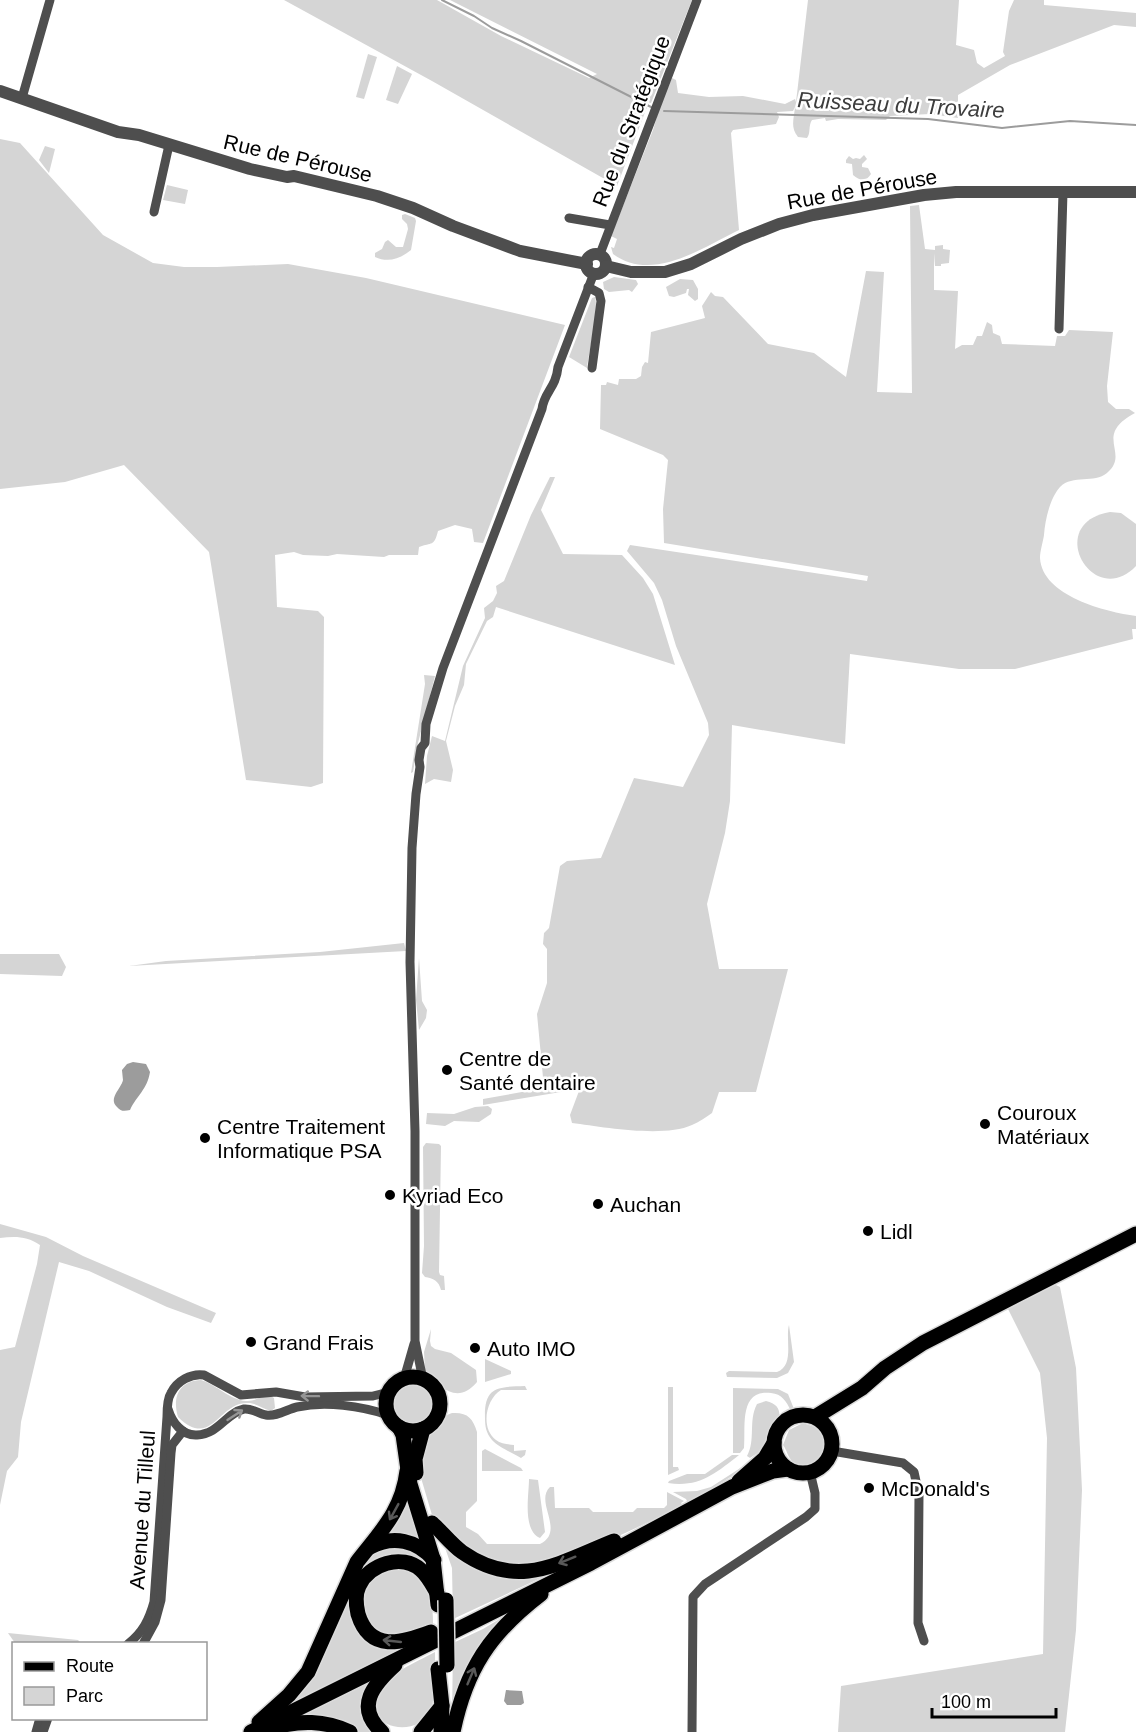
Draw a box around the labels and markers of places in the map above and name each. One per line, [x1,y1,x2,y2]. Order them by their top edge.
place label: Centre de Santé dentaire [459,1047,596,1094]
marker: Centre de Santé dentaire [440,1063,454,1077]
place label: Couroux Matériaux [997,1101,1090,1148]
place label: Centre Traitement Informatique PSA [217,1115,385,1162]
marker: Couroux Matériaux [978,1117,992,1131]
marker: Centre Traitement Informatique PSA [198,1131,212,1145]
place label: Kyriad Eco [402,1184,504,1207]
marker: Kyriad Eco [383,1188,397,1202]
place label: Auchan [610,1193,681,1216]
marker: Auchan [591,1197,605,1211]
place label: Lidl [880,1220,913,1243]
marker: Lidl [861,1224,875,1238]
place label: Grand Frais [263,1331,374,1354]
marker: Grand Frais [244,1335,258,1349]
place label: Auto IMO [487,1337,576,1360]
marker: Auto IMO [468,1341,482,1355]
place label: McDonald's [881,1477,990,1500]
marker: McDonald's [862,1481,876,1495]

